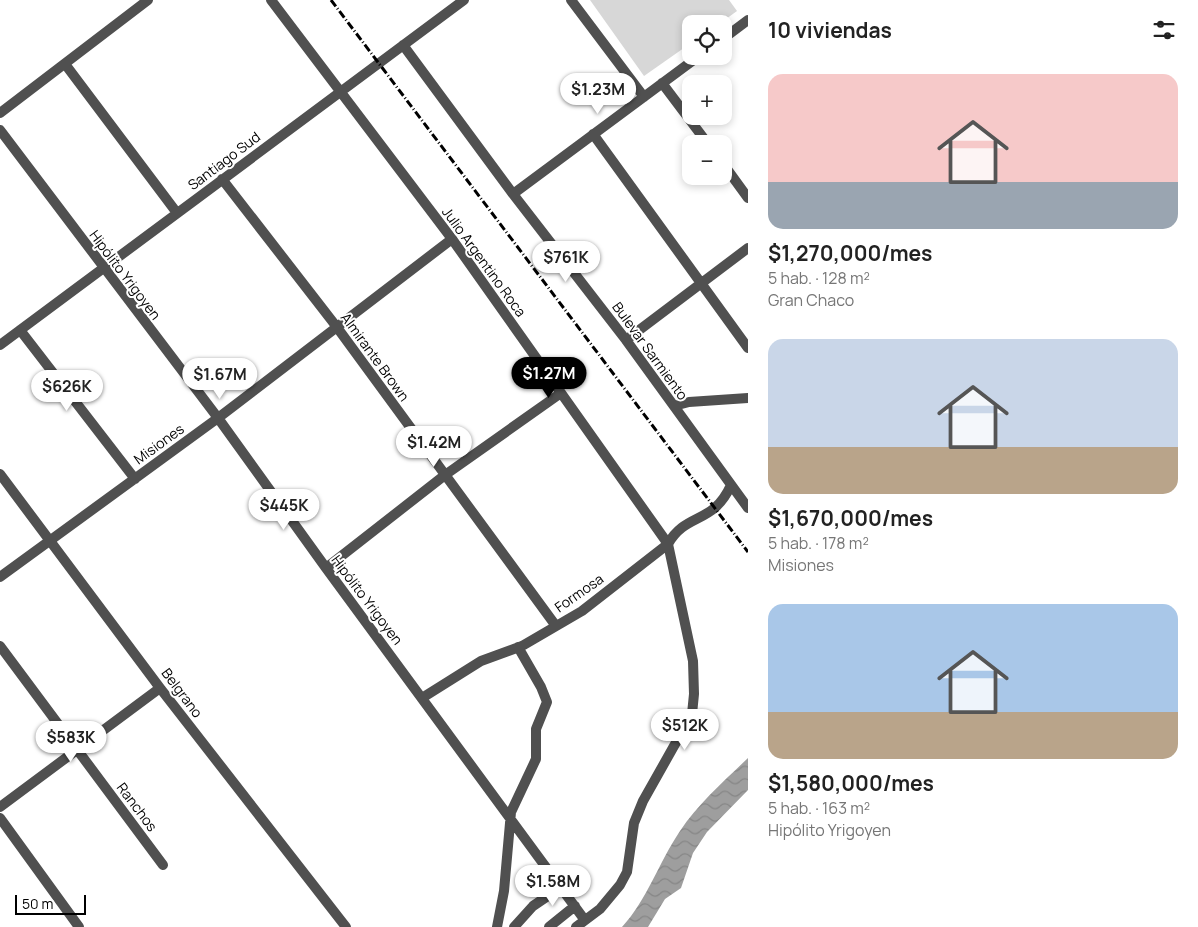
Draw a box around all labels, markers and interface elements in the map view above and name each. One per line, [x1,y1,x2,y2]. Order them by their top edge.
map controls [682,15,732,185]
button: locate [682,15,732,65]
text: 10 viviendas [768,16,892,44]
icon: filters [1150,16,1178,44]
pin: $1.23M [557,72,639,115]
button: + [682,75,732,125]
text: $1.23M [571,78,625,100]
icon: home [928,107,1018,197]
street label: Santiago Sud [184,127,264,194]
button: − [682,135,732,185]
street label: Julio Argentino Roca [438,203,531,320]
street label: Hipólito Yrigoyen [85,226,165,323]
text: $1,270,000/mes [768,239,932,267]
pin: $761K [531,240,601,283]
text: $761K [543,246,589,268]
text: 5 hab. · 128 m² [768,267,870,289]
text: Gran Chaco [768,289,854,311]
street label: Bulevar Sarmiento [608,298,692,404]
street label: Almirante Brown [337,309,414,405]
pin: $1.27M [508,356,590,399]
pin: $1.67M [179,358,261,400]
text: $1.27M [522,362,576,384]
text: $1.67M [193,363,247,385]
pin: $626K [32,370,102,412]
icon: home [928,372,1018,462]
text: $626K [42,375,92,397]
street label: Misiones [130,419,188,468]
pin: $1.42M [393,426,475,468]
text: $1.42M [407,431,461,453]
pin: $445K [249,488,319,531]
text: $445K [259,494,309,516]
text: $1,670,000/mes [768,504,933,532]
text: 5 hab. · 178 m² [768,532,869,554]
street label: Hipólito Yrigoyen [327,551,407,648]
text: Misiones [768,554,834,576]
street label: Formosa [551,569,607,616]
icon: home [928,637,1018,727]
street label: Belgrano [158,664,207,721]
pin: $512K [650,708,720,751]
text: $512K [662,714,708,736]
pin: $583K [36,720,106,763]
text: $583K [47,726,95,748]
text: $1,580,000/mes [768,769,934,797]
street label: Ranchos [113,778,162,835]
text: 5 hab. · 163 m² [768,797,870,819]
text: Hipólito Yrigoyen [768,819,891,841]
pin: $1.58M [512,864,594,907]
text: $1.58M [526,870,580,892]
scale bar [15,892,86,915]
text: 50 m [22,894,53,913]

